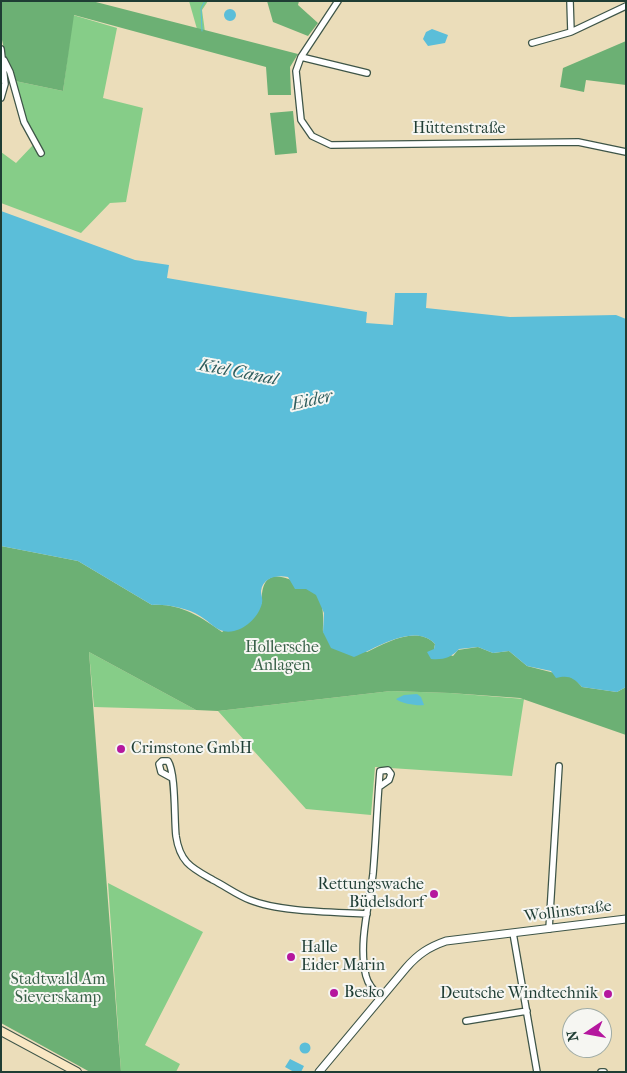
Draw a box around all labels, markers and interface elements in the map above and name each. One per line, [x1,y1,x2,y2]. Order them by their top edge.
street label: Hüttenstraße [413,119,505,139]
water label: Kiel Canal [197,355,279,391]
water label: Eider [289,386,335,416]
park label: Hollersche Anlagen [245,638,319,676]
place label: Crimstone GmbH [131,739,252,759]
marker: Crimstone GmbH [115,743,127,755]
place label: Rettungswache Büdelsdorf [318,875,424,913]
marker: Rettungswache Büdelsdorf [428,888,440,900]
street label: Wollinstraße [523,897,613,927]
place label: Halle Eider Marin [301,938,385,976]
marker: Halle Eider Marin [285,951,297,963]
park label: Stadtwald Am Sieverskamp [10,970,106,1008]
place label: Besko [344,983,384,1003]
place label: Deutsche Windtechnik [440,984,598,1004]
marker: Besko [328,987,340,999]
marker: Deutsche Windtechnik [602,988,614,1000]
north arrow [562,1008,612,1058]
text: N [563,1029,582,1043]

